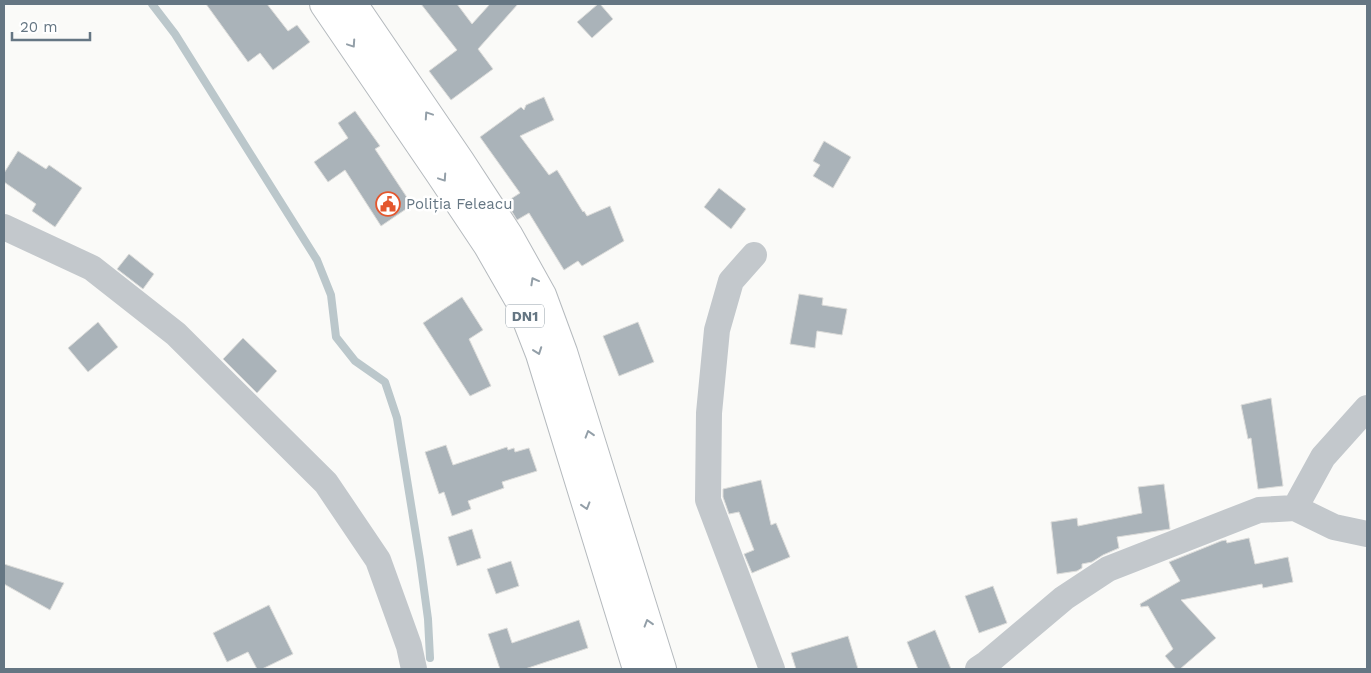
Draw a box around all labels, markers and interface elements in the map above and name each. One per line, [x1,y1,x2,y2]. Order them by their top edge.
scale bar [12,10,90,42]
text: 20 m [20,18,58,36]
one-way arrow [346,38,355,48]
one-way arrow [425,111,434,121]
one-way arrow [437,173,446,182]
public building icon: Poliția Feleacu [375,191,401,217]
place label: Poliția Feleacu [406,195,513,213]
one-way arrow [531,278,541,287]
road number: DN1 [506,304,544,328]
one-way arrow [532,346,542,355]
one-way arrow [584,431,594,439]
one-way arrow [581,501,591,510]
one-way arrow [643,619,653,627]

